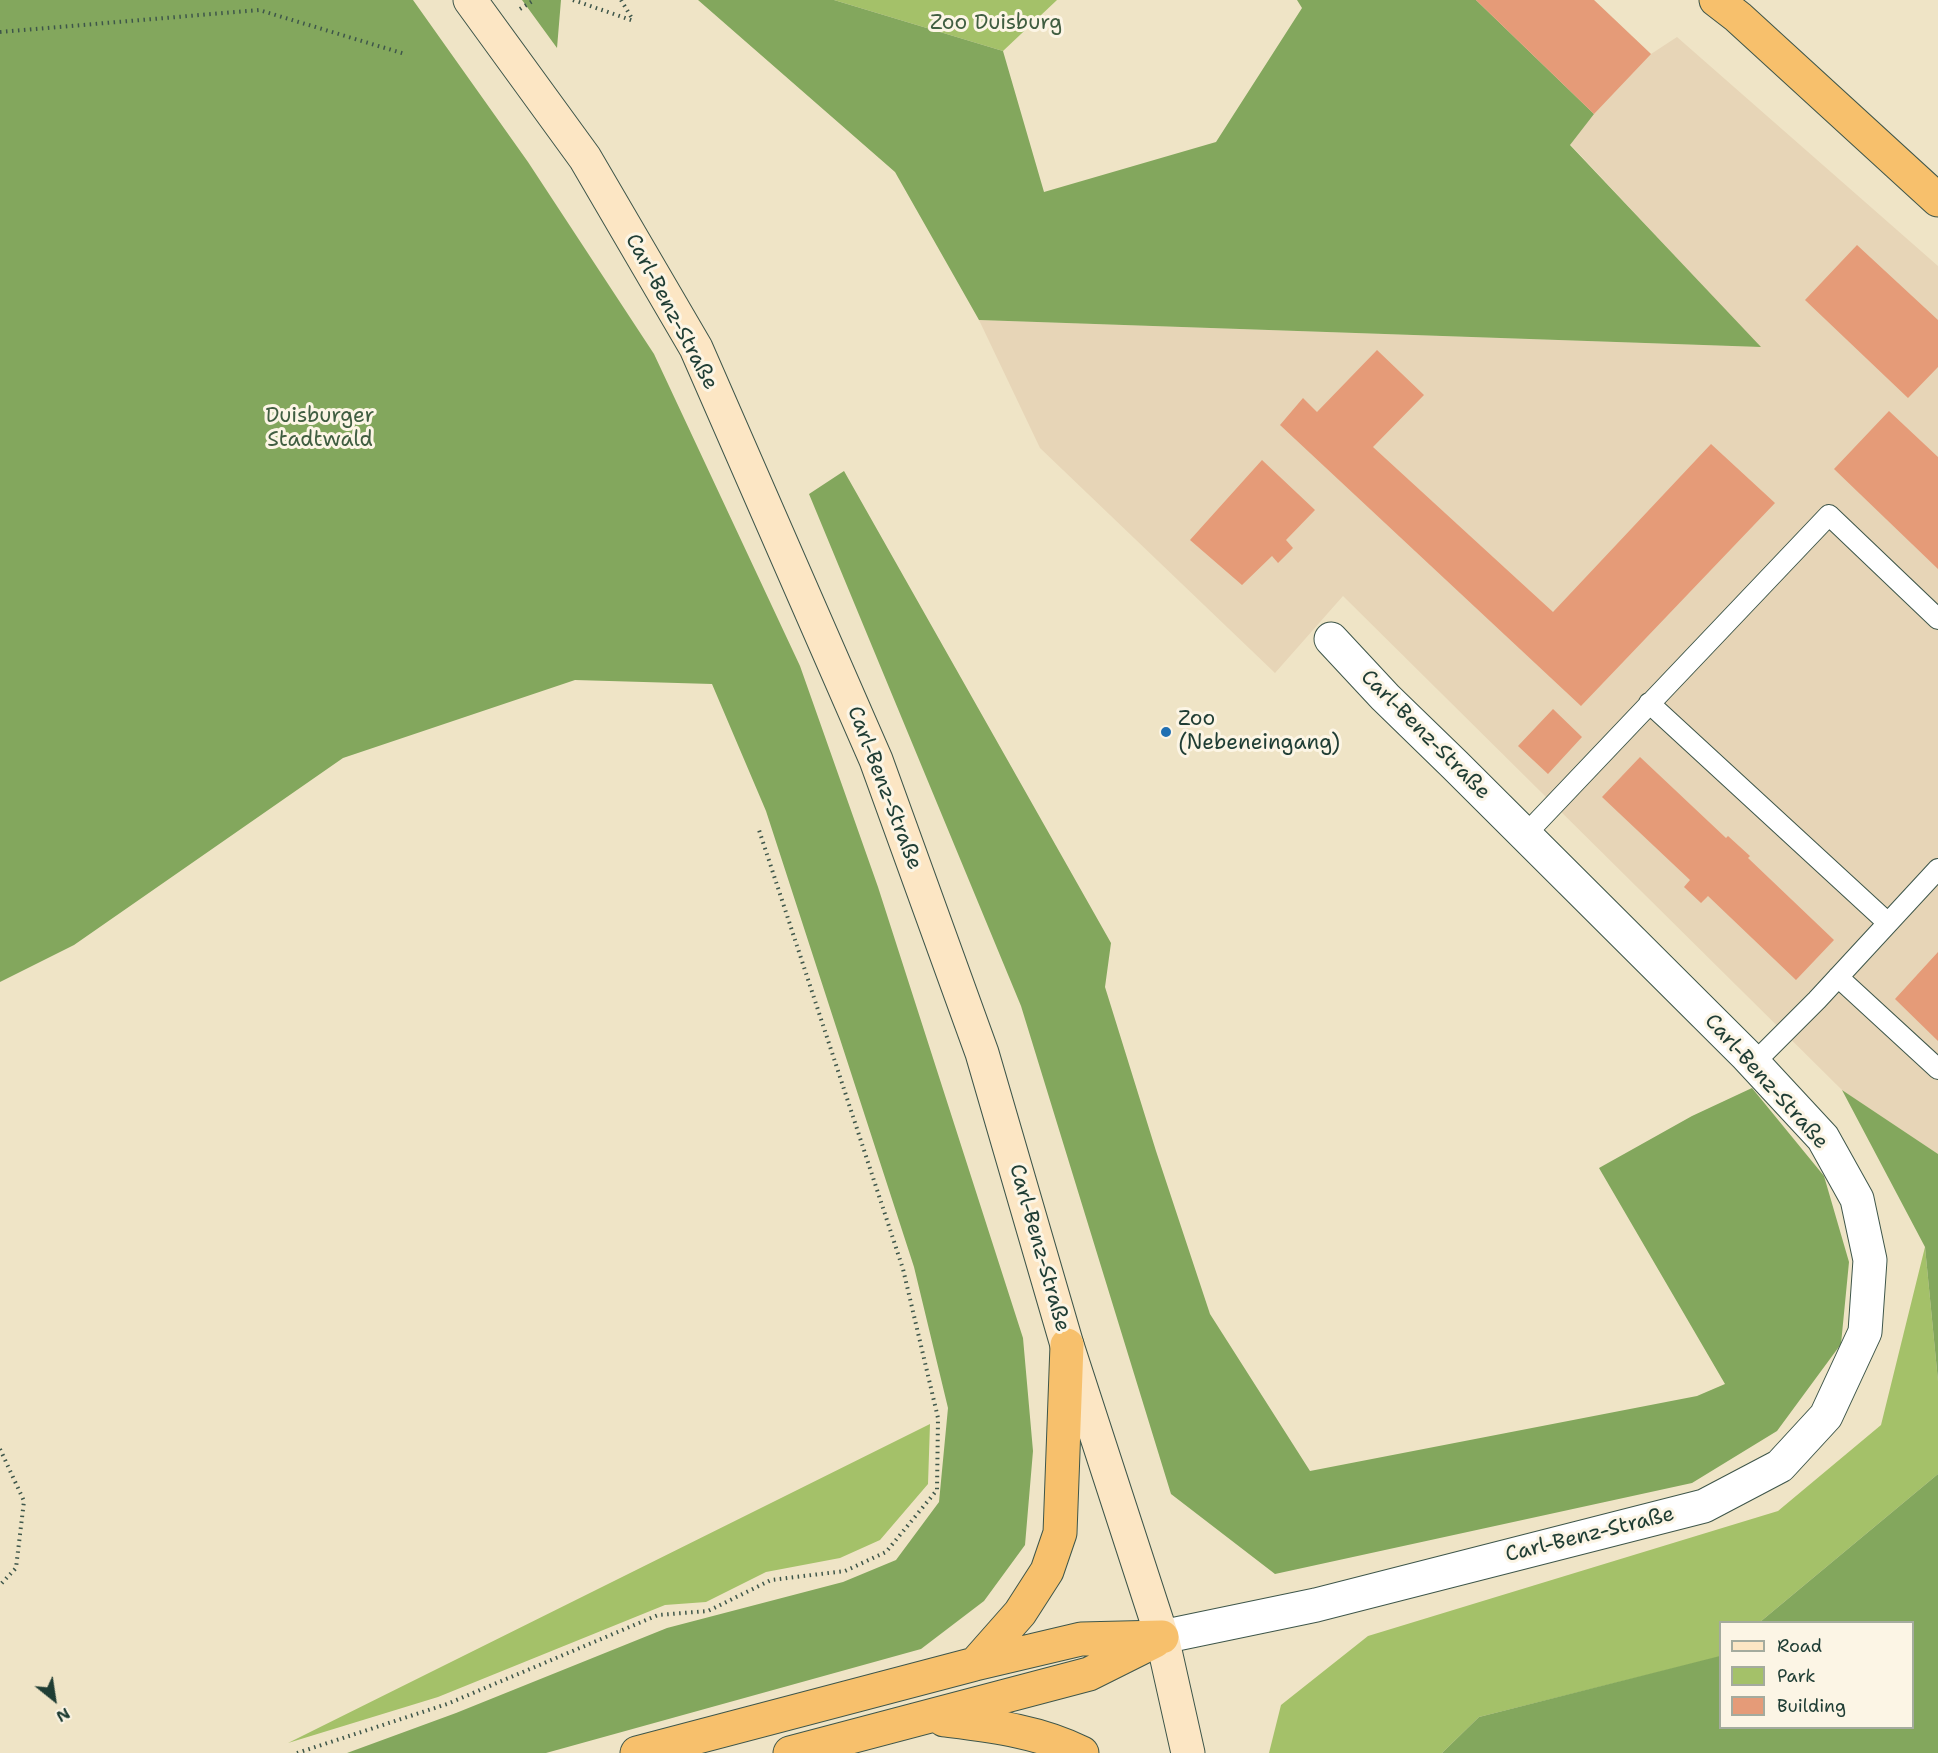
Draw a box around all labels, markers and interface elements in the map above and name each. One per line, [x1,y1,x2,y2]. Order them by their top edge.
park label: Zoo Duisburg [930,11,1062,37]
street label: Carl-Benz-Straße [619,230,723,394]
park label: Duisburger Stadtwald [266,404,374,454]
street label: Carl-Benz-Straße [1355,665,1495,805]
street label: Carl-Benz-Straße [841,703,927,873]
place label: Zoo (Nebeneingang) [1178,707,1340,757]
marker: Zoo (Nebeneingang) [1159,725,1173,739]
street label: Carl-Benz-Straße [1699,1009,1833,1155]
street label: Carl-Benz-Straße [1003,1161,1075,1335]
street label: Carl-Benz-Straße [1503,1502,1677,1568]
legend [1719,1621,1914,1729]
text: Road [1777,1634,1822,1658]
text: Park [1777,1664,1816,1688]
north arrow [24,1669,84,1729]
text: Building [1777,1694,1846,1718]
text: N [53,1703,74,1727]

